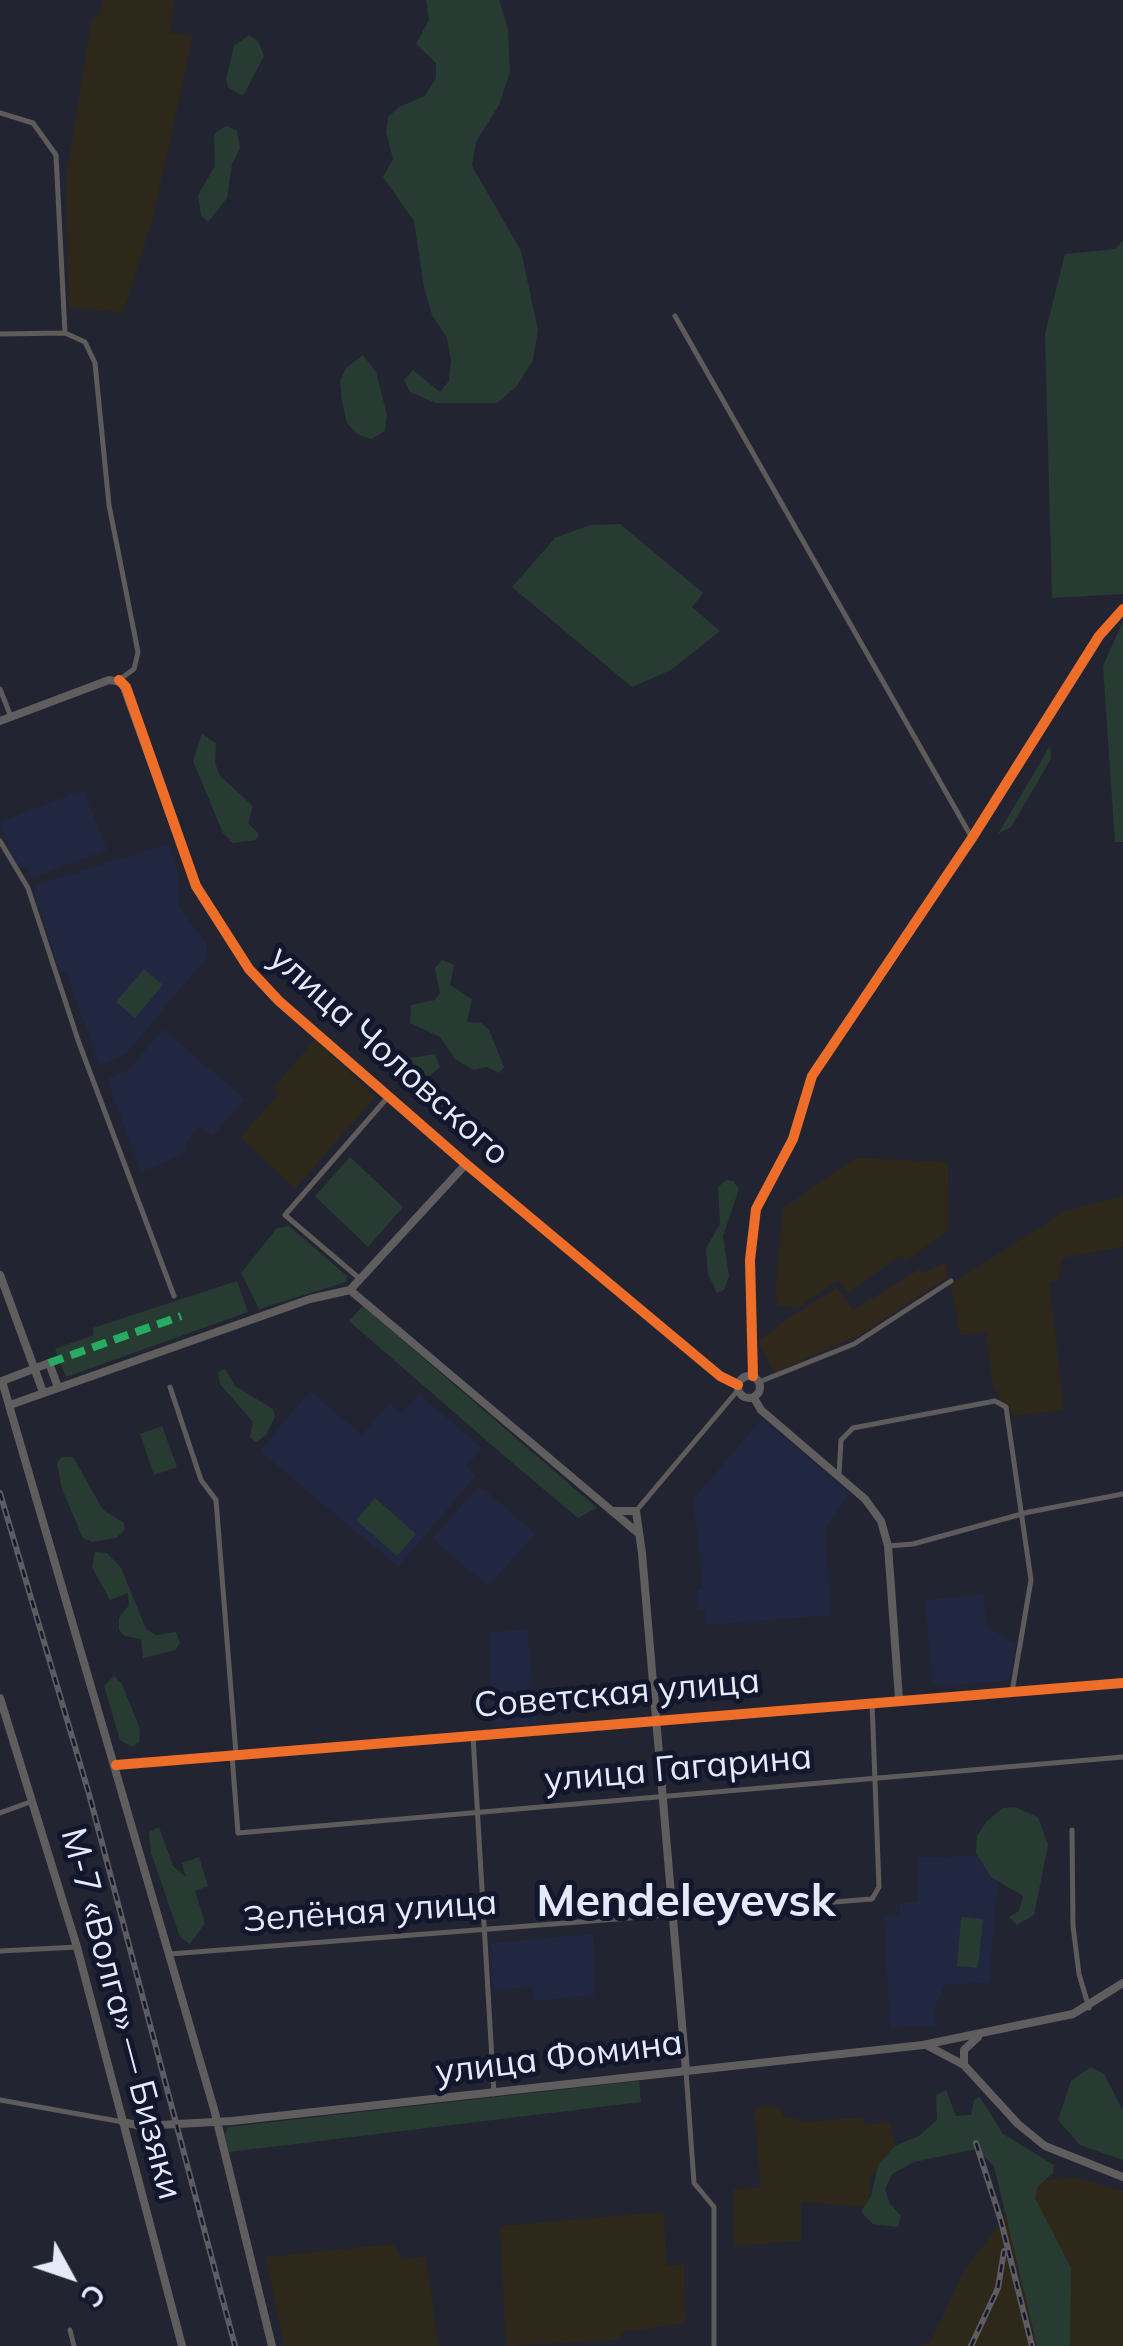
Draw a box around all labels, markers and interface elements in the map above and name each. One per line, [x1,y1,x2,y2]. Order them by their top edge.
street label: улица Чоловского [260,937,518,1175]
street label: Советская улица [472,1661,762,1727]
street label: улица Гагарина [542,1736,814,1802]
street label: М-7 «Волга» — Бизяки [51,1824,191,2204]
district label: Mendeleyevsk [536,1875,836,1929]
street label: Зелёная улица [241,1882,499,1942]
street label: улица Фомина [433,2022,685,2094]
north arrow [20,2226,120,2326]
text: С [74,2277,113,2314]

